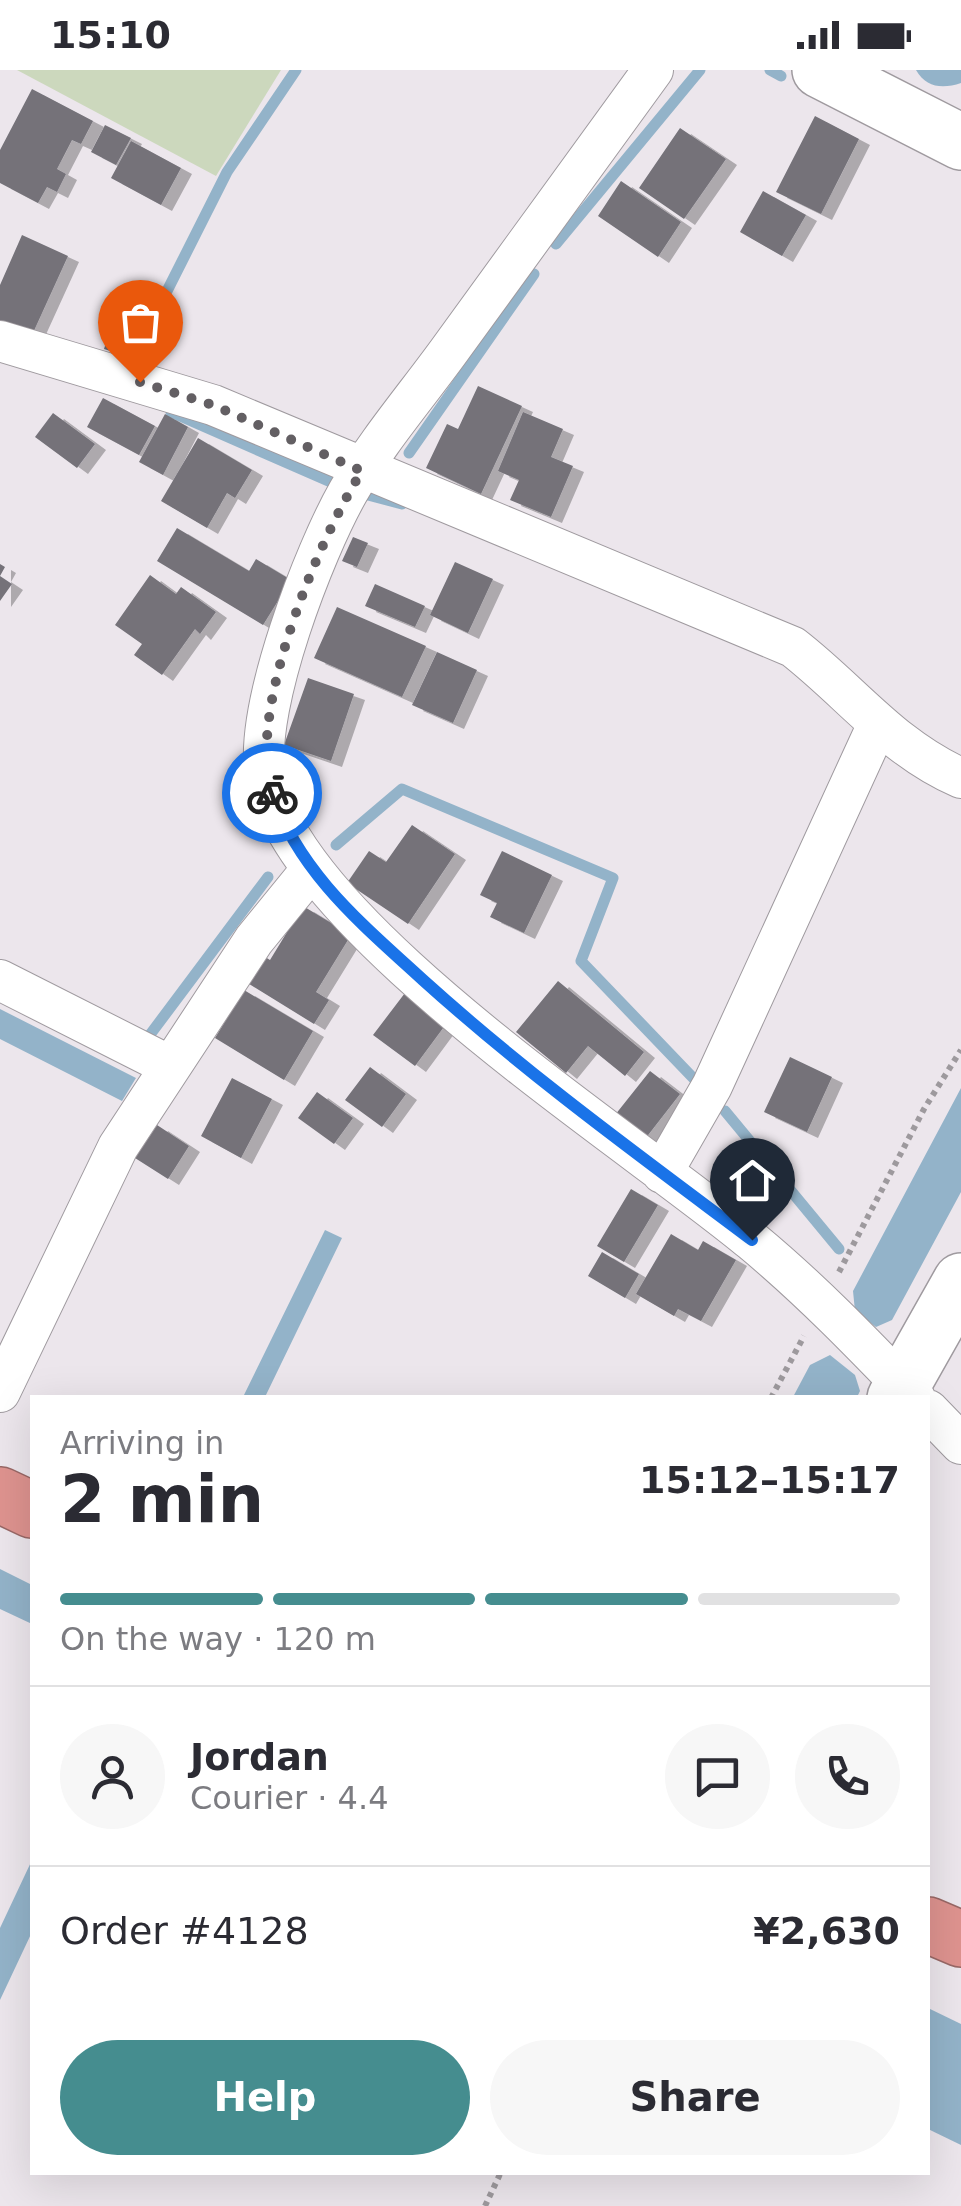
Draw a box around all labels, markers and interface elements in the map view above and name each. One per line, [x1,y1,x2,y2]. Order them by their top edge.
text: 15:10 [50,13,171,57]
pin [98,280,183,383]
icon: bag [113,295,168,350]
courier [222,743,322,843]
icon: bike [245,766,300,821]
pin [710,1138,795,1241]
icon: home [725,1153,780,1208]
text: Arriving in [60,1424,224,1462]
text: 15:12–15:17 [639,1458,900,1502]
text: 2 min [60,1462,264,1537]
text: On the way · 120 m [60,1620,376,1658]
button: person [60,1724,165,1829]
button: chat [665,1724,770,1829]
button: phone [795,1724,900,1829]
text: Jordan [190,1735,329,1779]
text: Courier · 4.4 [190,1779,389,1817]
text: Order #4128 [60,1909,309,1953]
text: ¥2,630 [753,1909,900,1953]
button: Help [60,2040,470,2155]
button: Share [490,2040,900,2155]

